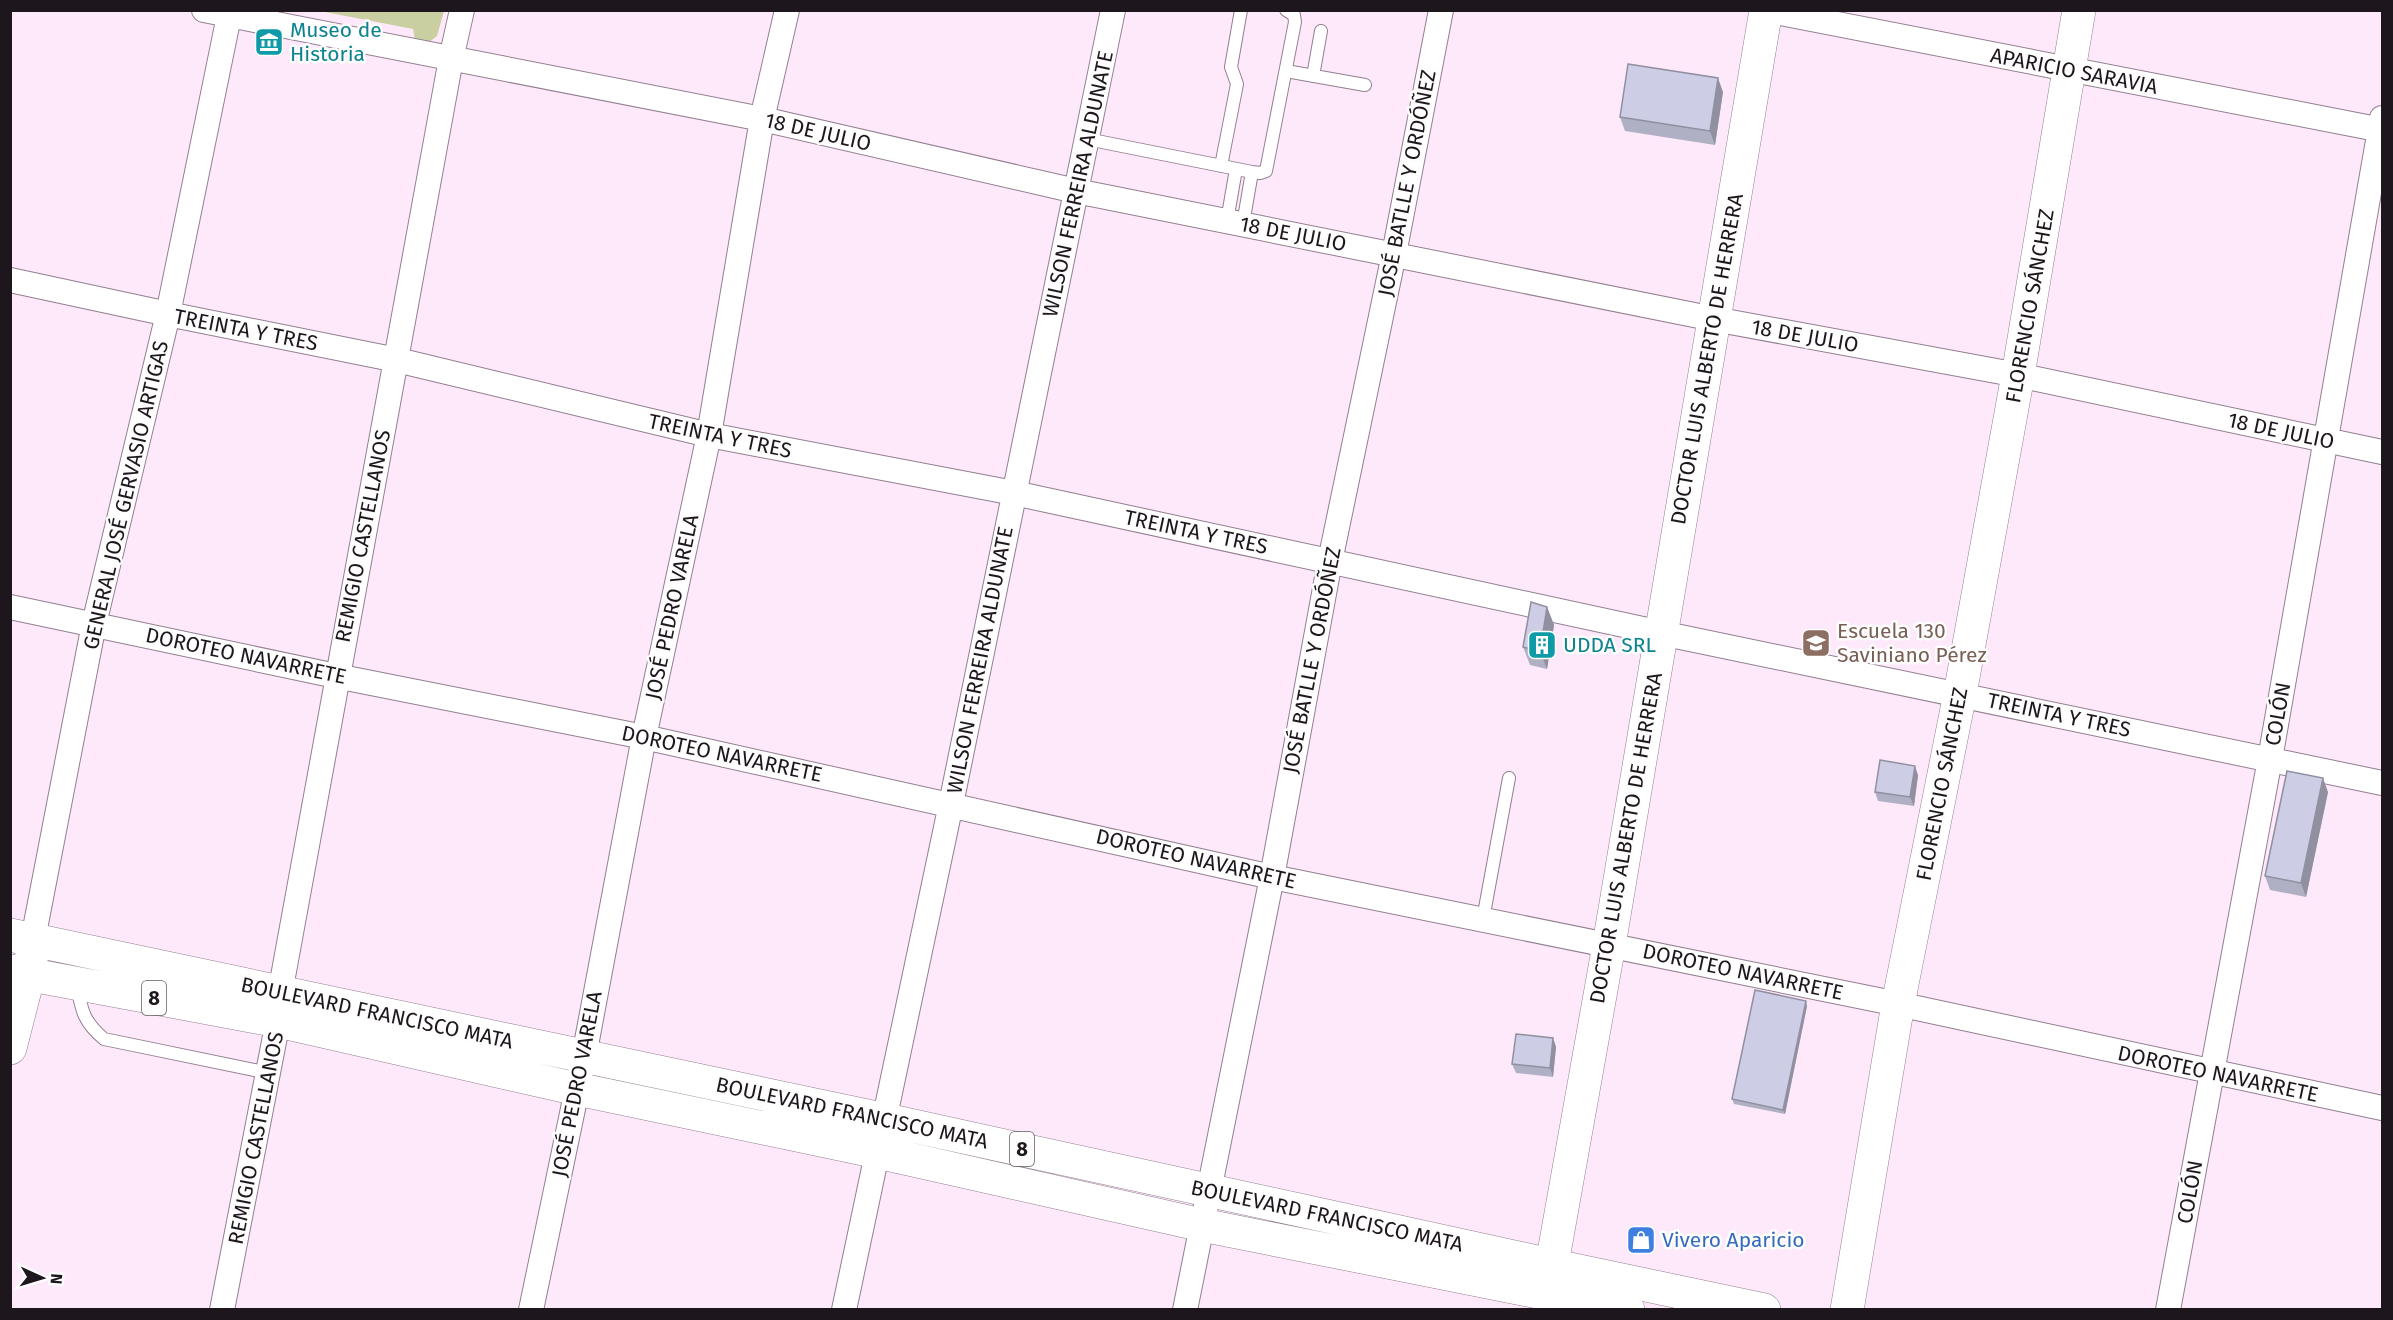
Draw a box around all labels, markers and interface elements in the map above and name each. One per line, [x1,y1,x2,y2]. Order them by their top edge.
place label: Museo de Historia [290,17,382,67]
museum icon: Museo de Historia [253,26,285,58]
street label: APARICIO SARAVIA [1988,42,2160,100]
street label: WILSON FERREIRA ALDUNATE [1037,48,1119,320]
street label: JOSÉ BATLLE Y ORDÓÑEZ [1372,68,1442,298]
street label: 18 DE JULIO [762,107,874,157]
street label: DOCTOR LUIS ALBERTO DE HERRERA [1665,191,1749,527]
street label: FLORENCIO SÁNCHEZ [2000,207,2060,405]
street label: 18 DE JULIO [1237,211,1349,257]
street label: TREINTA Y TRES [172,303,320,357]
street label: 18 DE JULIO [1750,314,1860,358]
street label: GENERAL JOSÉ GERVASIO ARTIGAS [78,338,174,652]
street label: 18 DE JULIO [2225,407,2337,455]
street label: TREINTA Y TRES [646,408,794,464]
street label: REMIGIO CASTELLANOS [330,427,396,645]
street label: TREINTA Y TRES [1122,504,1270,560]
street label: JOSÉ PEDRO VARELA [640,512,704,702]
street label: WILSON FERREIRA ALDUNATE [941,524,1019,796]
street label: JOSÉ BATLLE Y ORDÓÑEZ [1277,545,1347,775]
place label: Escuela 130 Saviniano Pérez [1837,618,1987,668]
street label: DOROTEO NAVARRETE [143,622,349,690]
school or university icon: Escuela 130 Saviniano Pérez [1800,627,1832,659]
building icon: UDDA SRL [1526,629,1558,661]
place label: UDDA SRL [1563,632,1656,658]
street label: DOCTOR LUIS ALBERTO DE HERRERA [1584,670,1668,1006]
street label: COLÓN [2260,680,2296,748]
street label: FLORENCIO SÁNCHEZ [1910,685,1974,883]
street label: TREINTA Y TRES [1985,687,2133,743]
street label: DOROTEO NAVARRETE [619,720,825,788]
street label: DOROTEO NAVARRETE [1093,823,1299,895]
street label: DOROTEO NAVARRETE [1640,938,1846,1006]
street label: BOULEVARD FRANCISCO MATA [239,971,515,1055]
road number: 8 [142,981,166,1015]
street label: JOSÉ PEDRO VARELA [546,989,608,1179]
street label: REMIGIO CASTELLANOS [223,1029,289,1247]
street label: DOROTEO NAVARRETE [2115,1040,2321,1108]
street label: BOULEVARD FRANCISCO MATA [714,1071,990,1155]
road number: 8 [1010,1132,1034,1166]
street label: COLÓN [2172,1158,2208,1226]
street label: BOULEVARD FRANCISCO MATA [1189,1174,1465,1258]
shop icon: Vivero Aparicio [1625,1224,1657,1256]
place label: Vivero Aparicio [1662,1227,1805,1253]
north arrow [12,1248,72,1308]
text: N [47,1273,66,1285]

